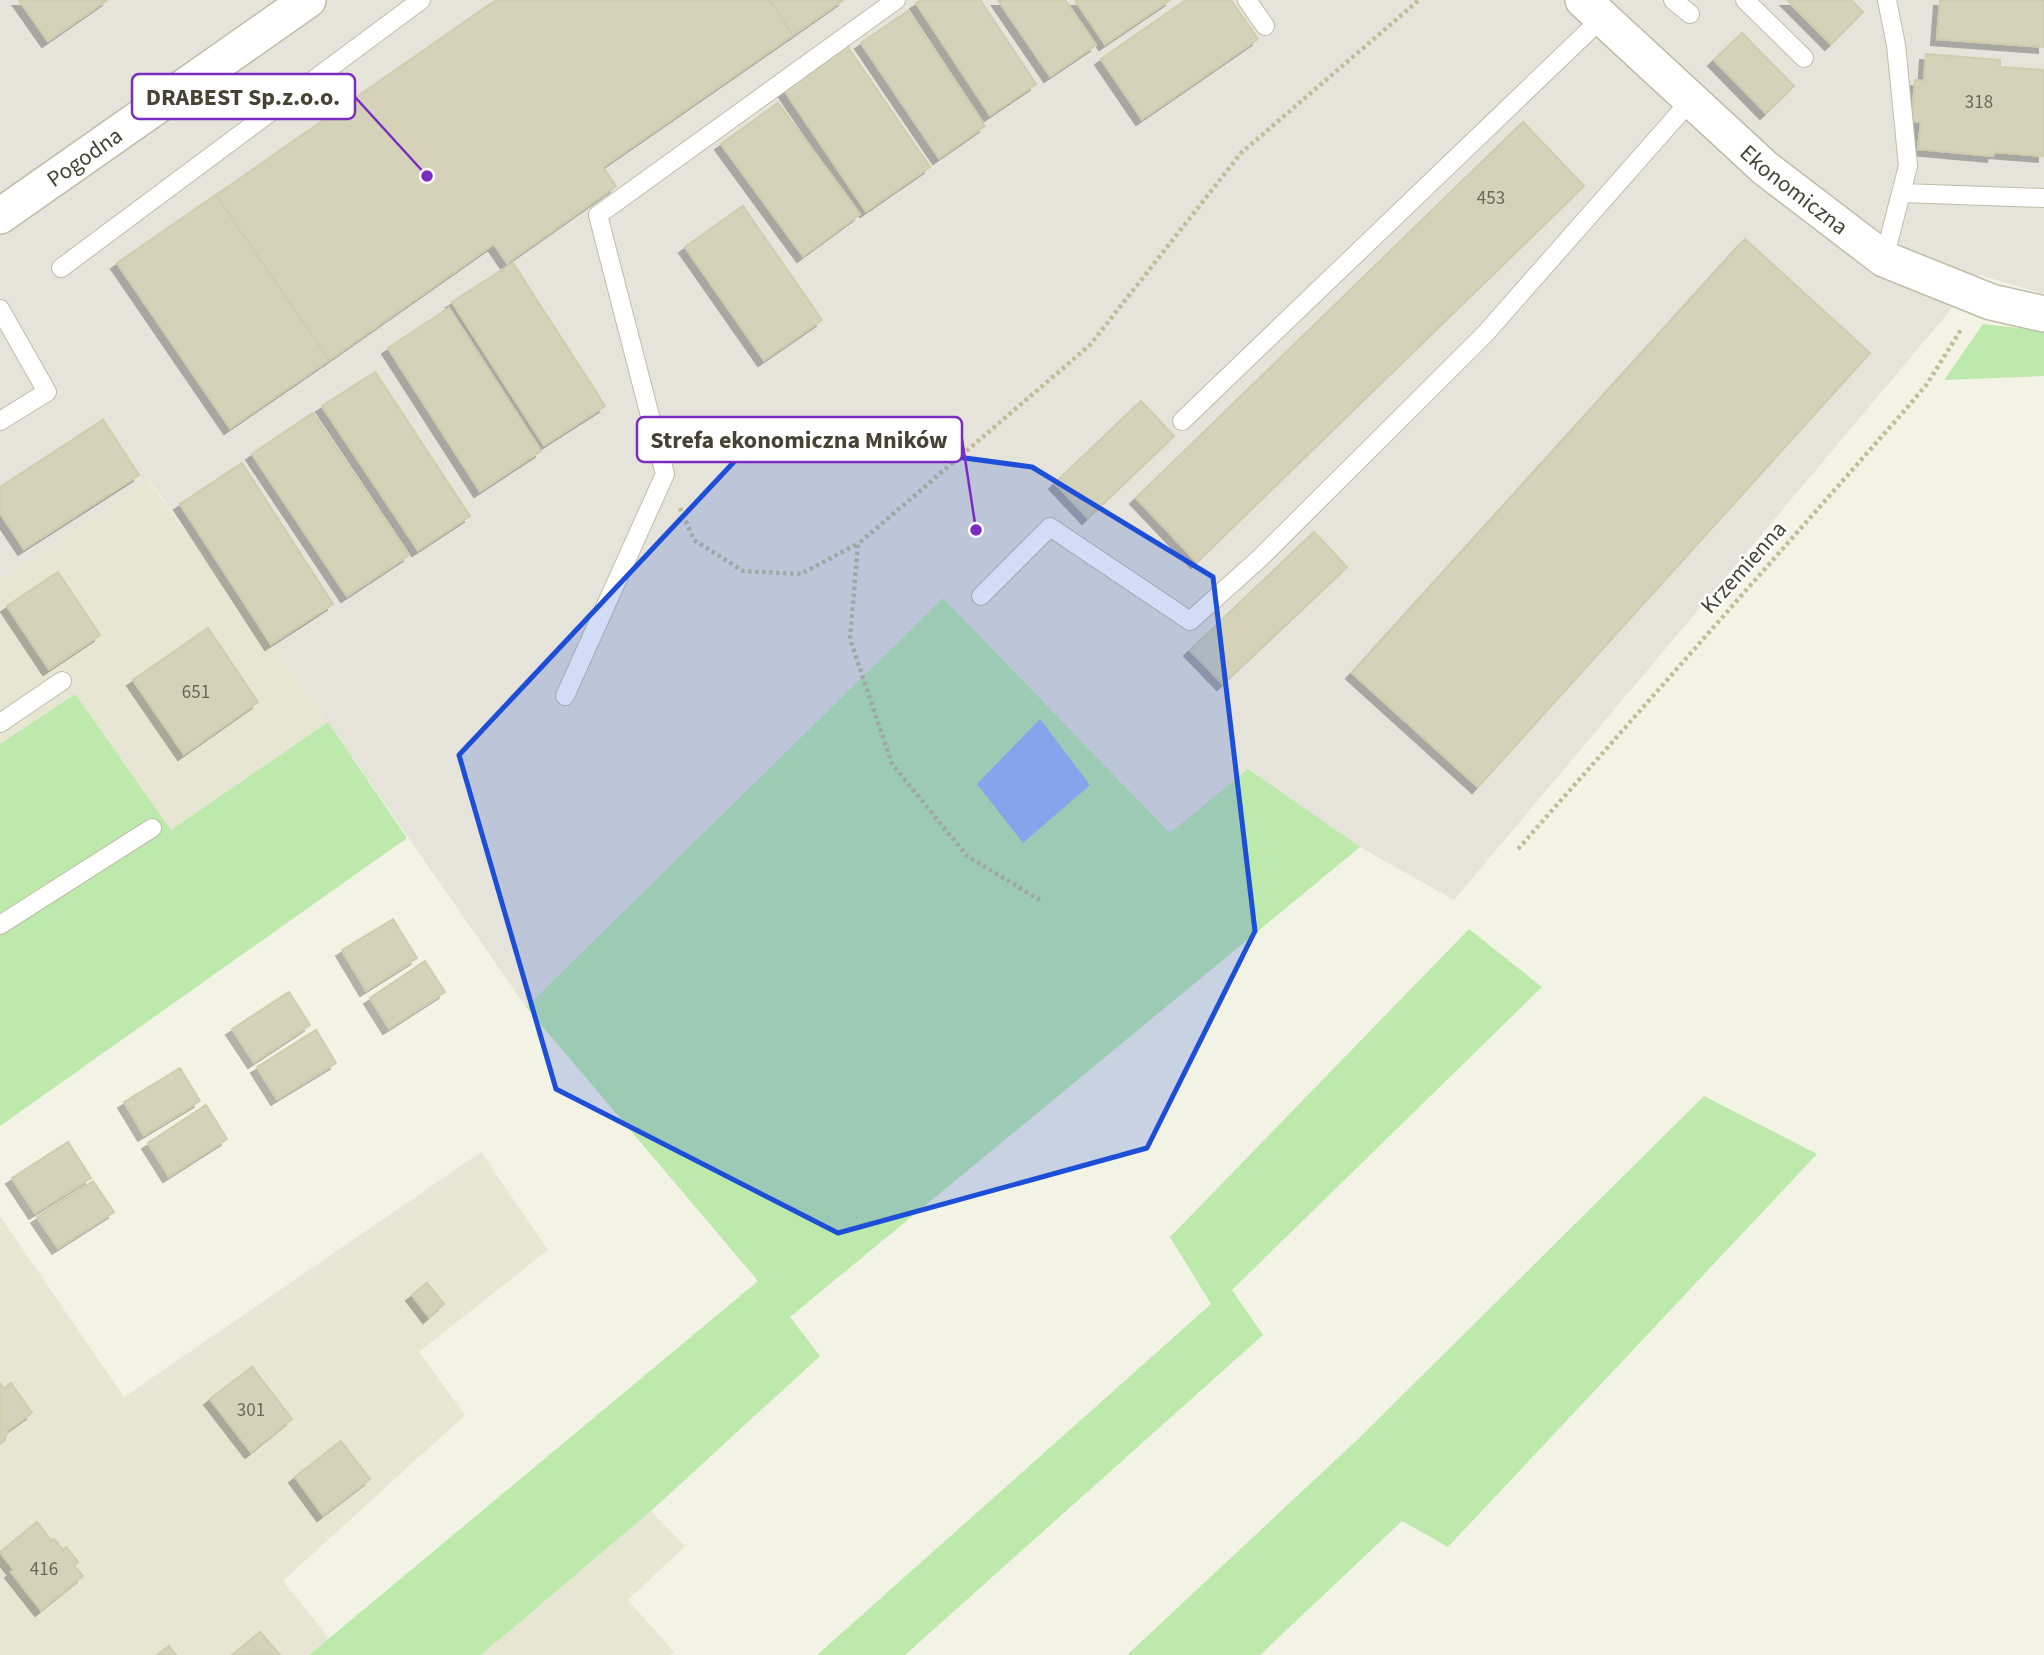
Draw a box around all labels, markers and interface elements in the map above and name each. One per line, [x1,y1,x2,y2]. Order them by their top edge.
callout: DRABEST Sp.z.o.o. [132,74,355,119]
text: DRABEST Sp.z.o.o. [146,80,340,115]
house number: 318 [1965,89,1993,116]
street label: Pogodna [40,119,129,195]
street label: Ekonomiczna [1732,137,1855,243]
house number: 453 [1477,185,1505,212]
callout: Strefa ekonomiczna Mników [637,417,962,462]
text: Strefa ekonomiczna Mników [650,423,948,458]
street label: Krzemienna [1693,514,1794,621]
house number: 651 [182,679,210,706]
house number: 301 [237,1397,265,1424]
house number: 416 [30,1556,58,1583]

